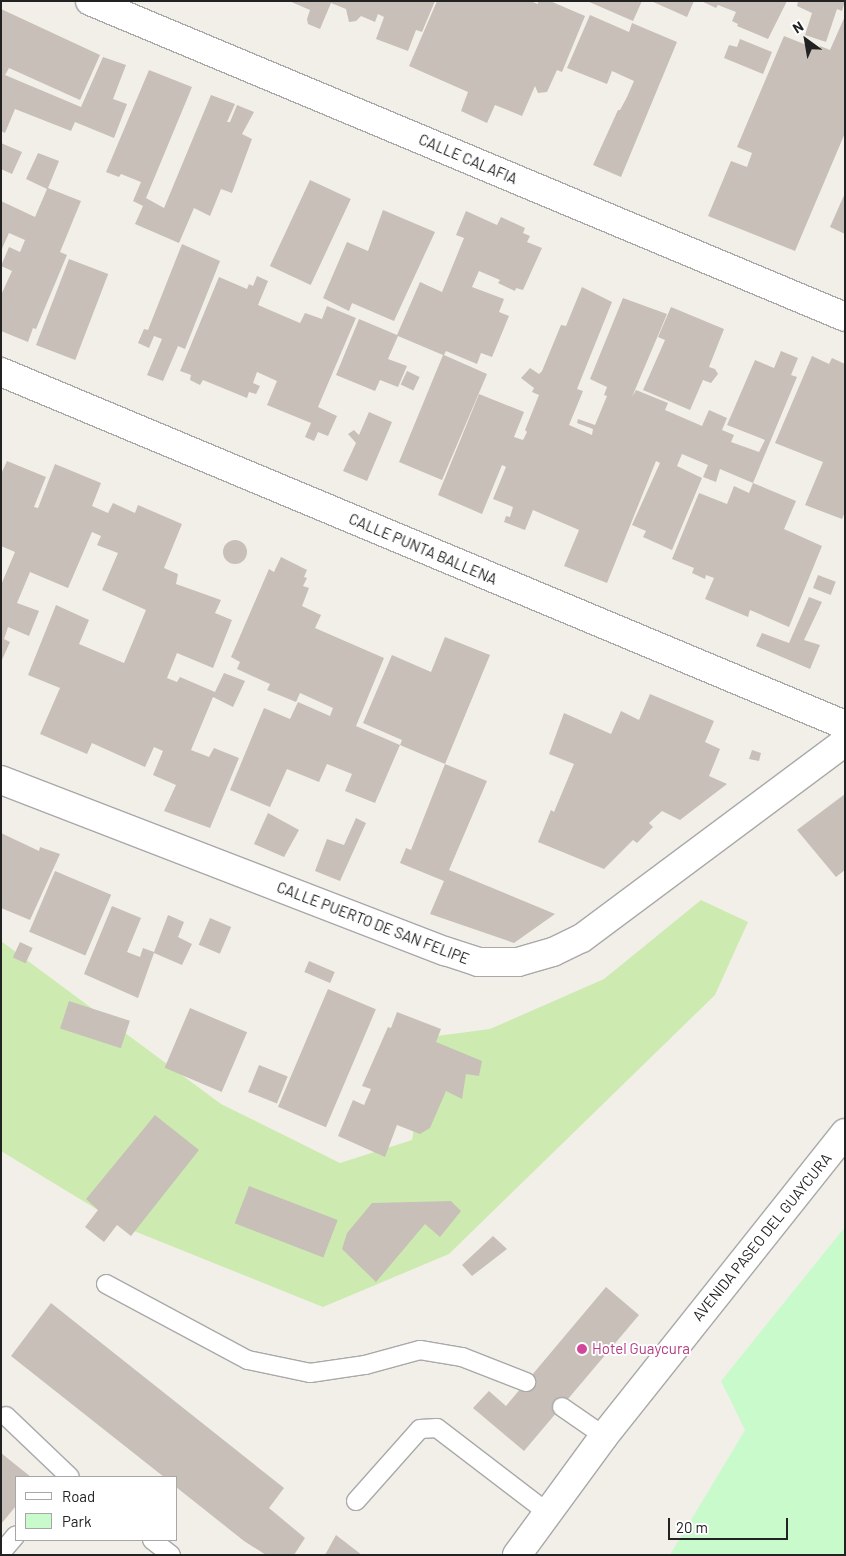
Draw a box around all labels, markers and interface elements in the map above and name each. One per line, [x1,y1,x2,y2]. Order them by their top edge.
north arrow [781,15,831,65]
text: N [789,17,806,37]
street label: CALLE CALAFIA [416,130,520,188]
street label: CALLE PUNTA BALLENA [346,510,500,588]
street label: CALLE PUERTO DE SAN FELIPE [274,878,472,968]
street label: AVENIDA PASEO DEL GUAYCURA [689,1149,835,1325]
place label: Hotel Guaycura [592,1340,690,1358]
marker: Hotel Guaycura [576,1343,588,1355]
legend [15,1476,178,1541]
text: Road [62,1487,95,1505]
scale bar [671,1508,791,1540]
text: Park [62,1512,91,1530]
text: 20 m [676,1518,708,1536]

